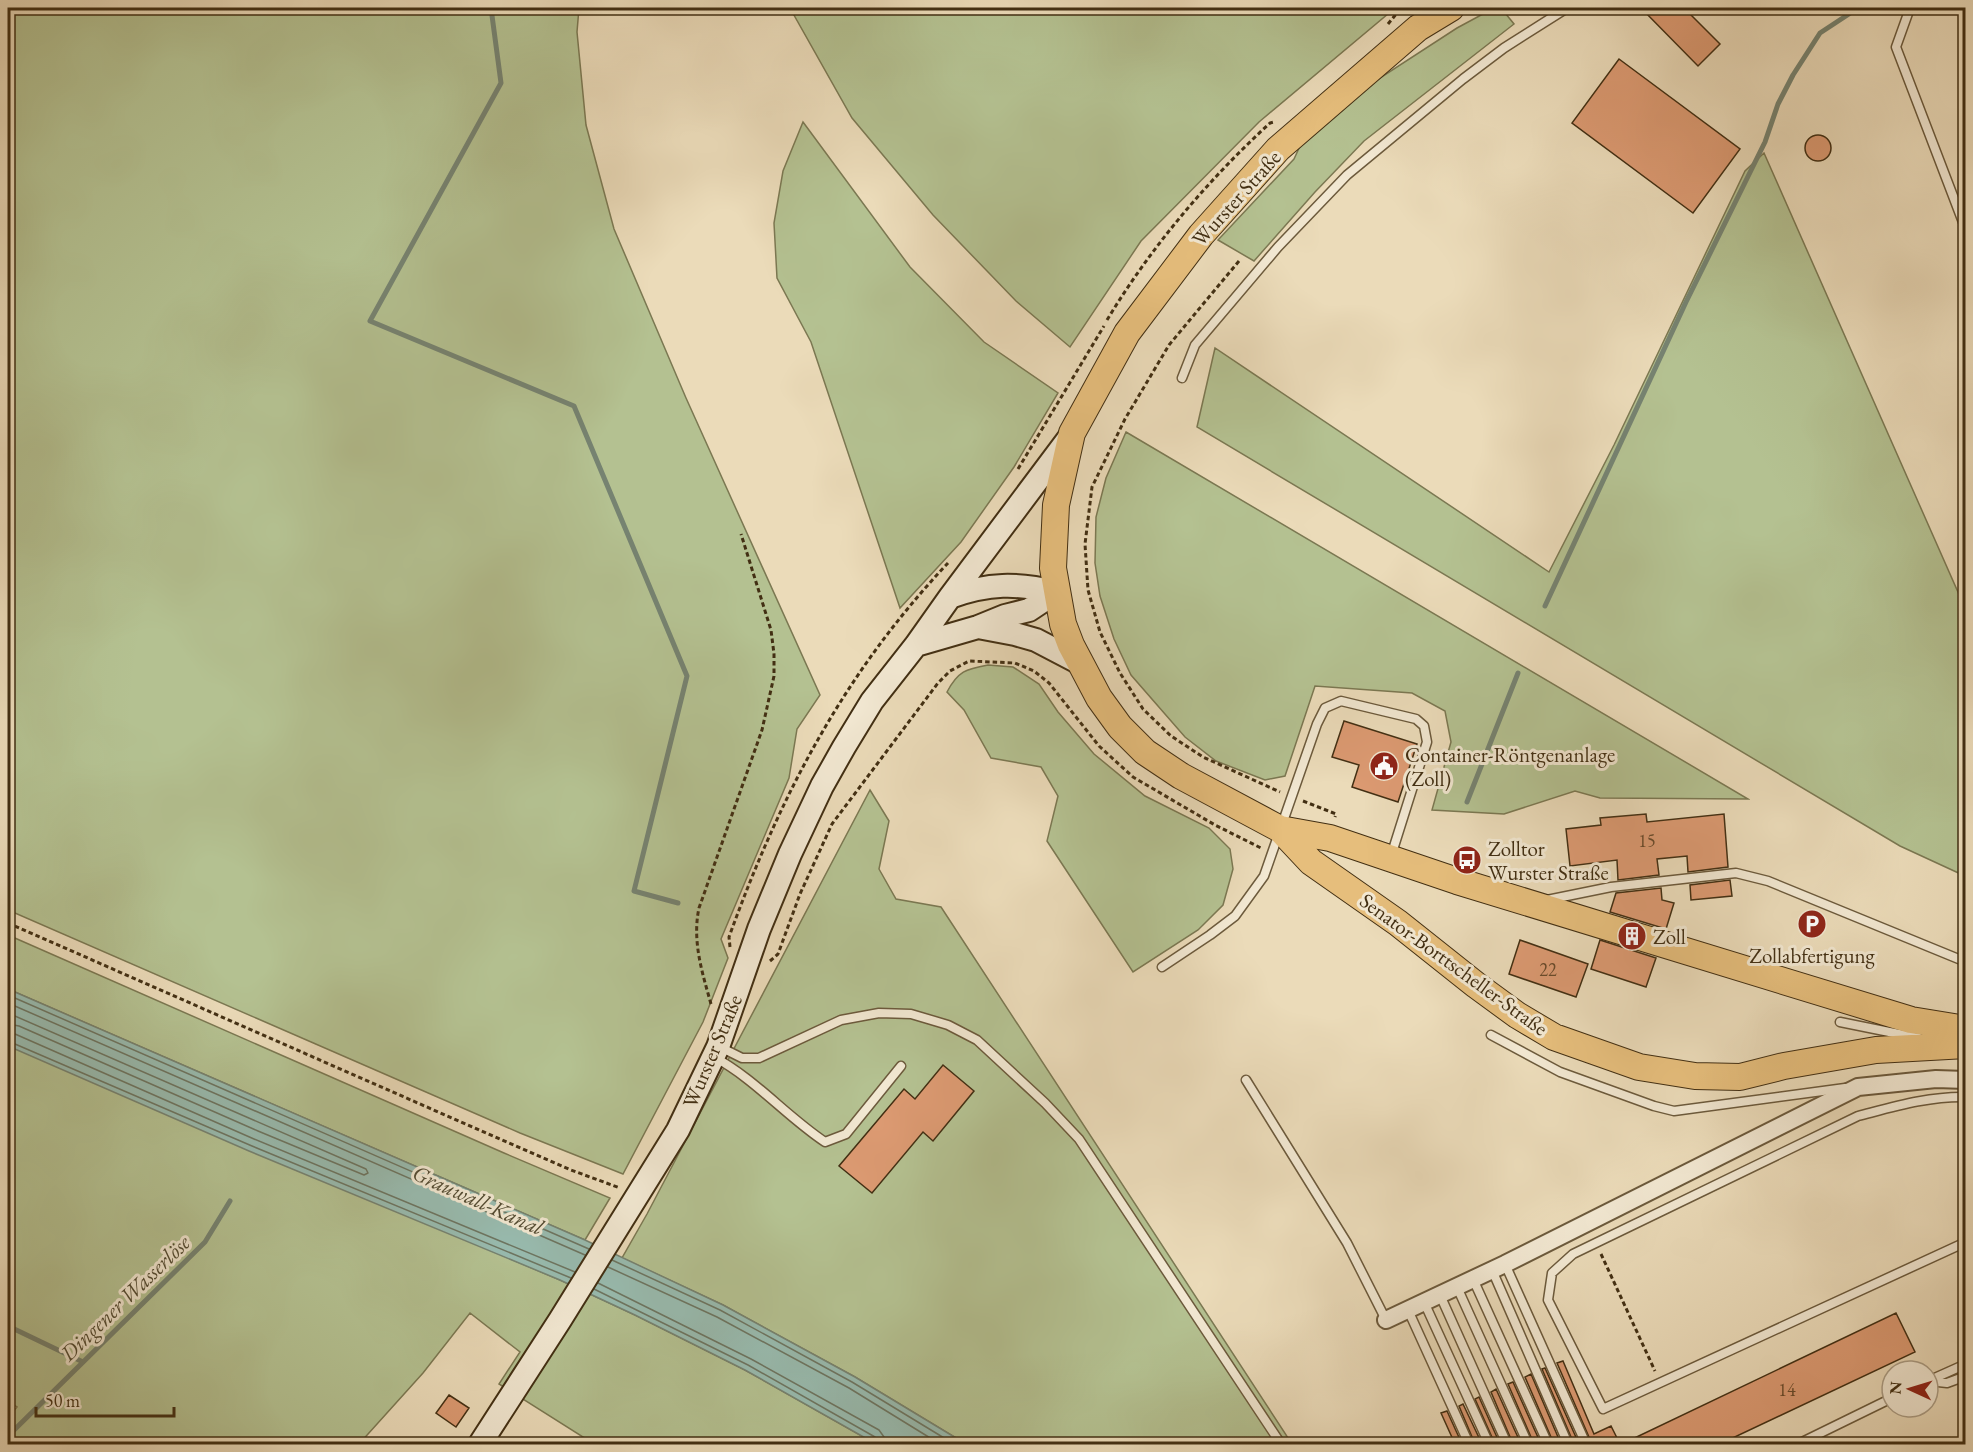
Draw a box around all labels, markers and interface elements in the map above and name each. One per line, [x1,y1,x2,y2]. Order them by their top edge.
street label: Wurster Straße [1186,144,1286,252]
place label: Container-Röntgenanlage (Zoll) [1405,741,1615,792]
public building icon: Container-Röntgenanlage (Zoll) [1368,750,1400,782]
house number: 15 [1638,829,1656,852]
place label: Zolltor Wurster Straße [1488,835,1609,886]
bus stop icon: Zolltor Wurster Straße [1451,844,1483,876]
street label: Senator-Borttscheller-Straße [1355,887,1553,1041]
parking icon: Zollabfertigung [1796,908,1828,940]
building icon: Zoll [1616,920,1648,952]
place label: Zoll [1653,923,1686,950]
place label: Zollabfertigung [1749,942,1876,969]
house number: 22 [1539,958,1557,981]
street label: Wurster Straße [676,990,748,1112]
water label: Grauwall-Kanal [408,1158,549,1242]
water label: Dingener Wasserlöse [53,1228,197,1368]
north arrow [1880,1359,1940,1419]
house number: 14 [1778,1378,1796,1401]
scale bar [36,1380,174,1418]
text: N [1885,1381,1906,1395]
text: 50 m [45,1389,80,1412]

